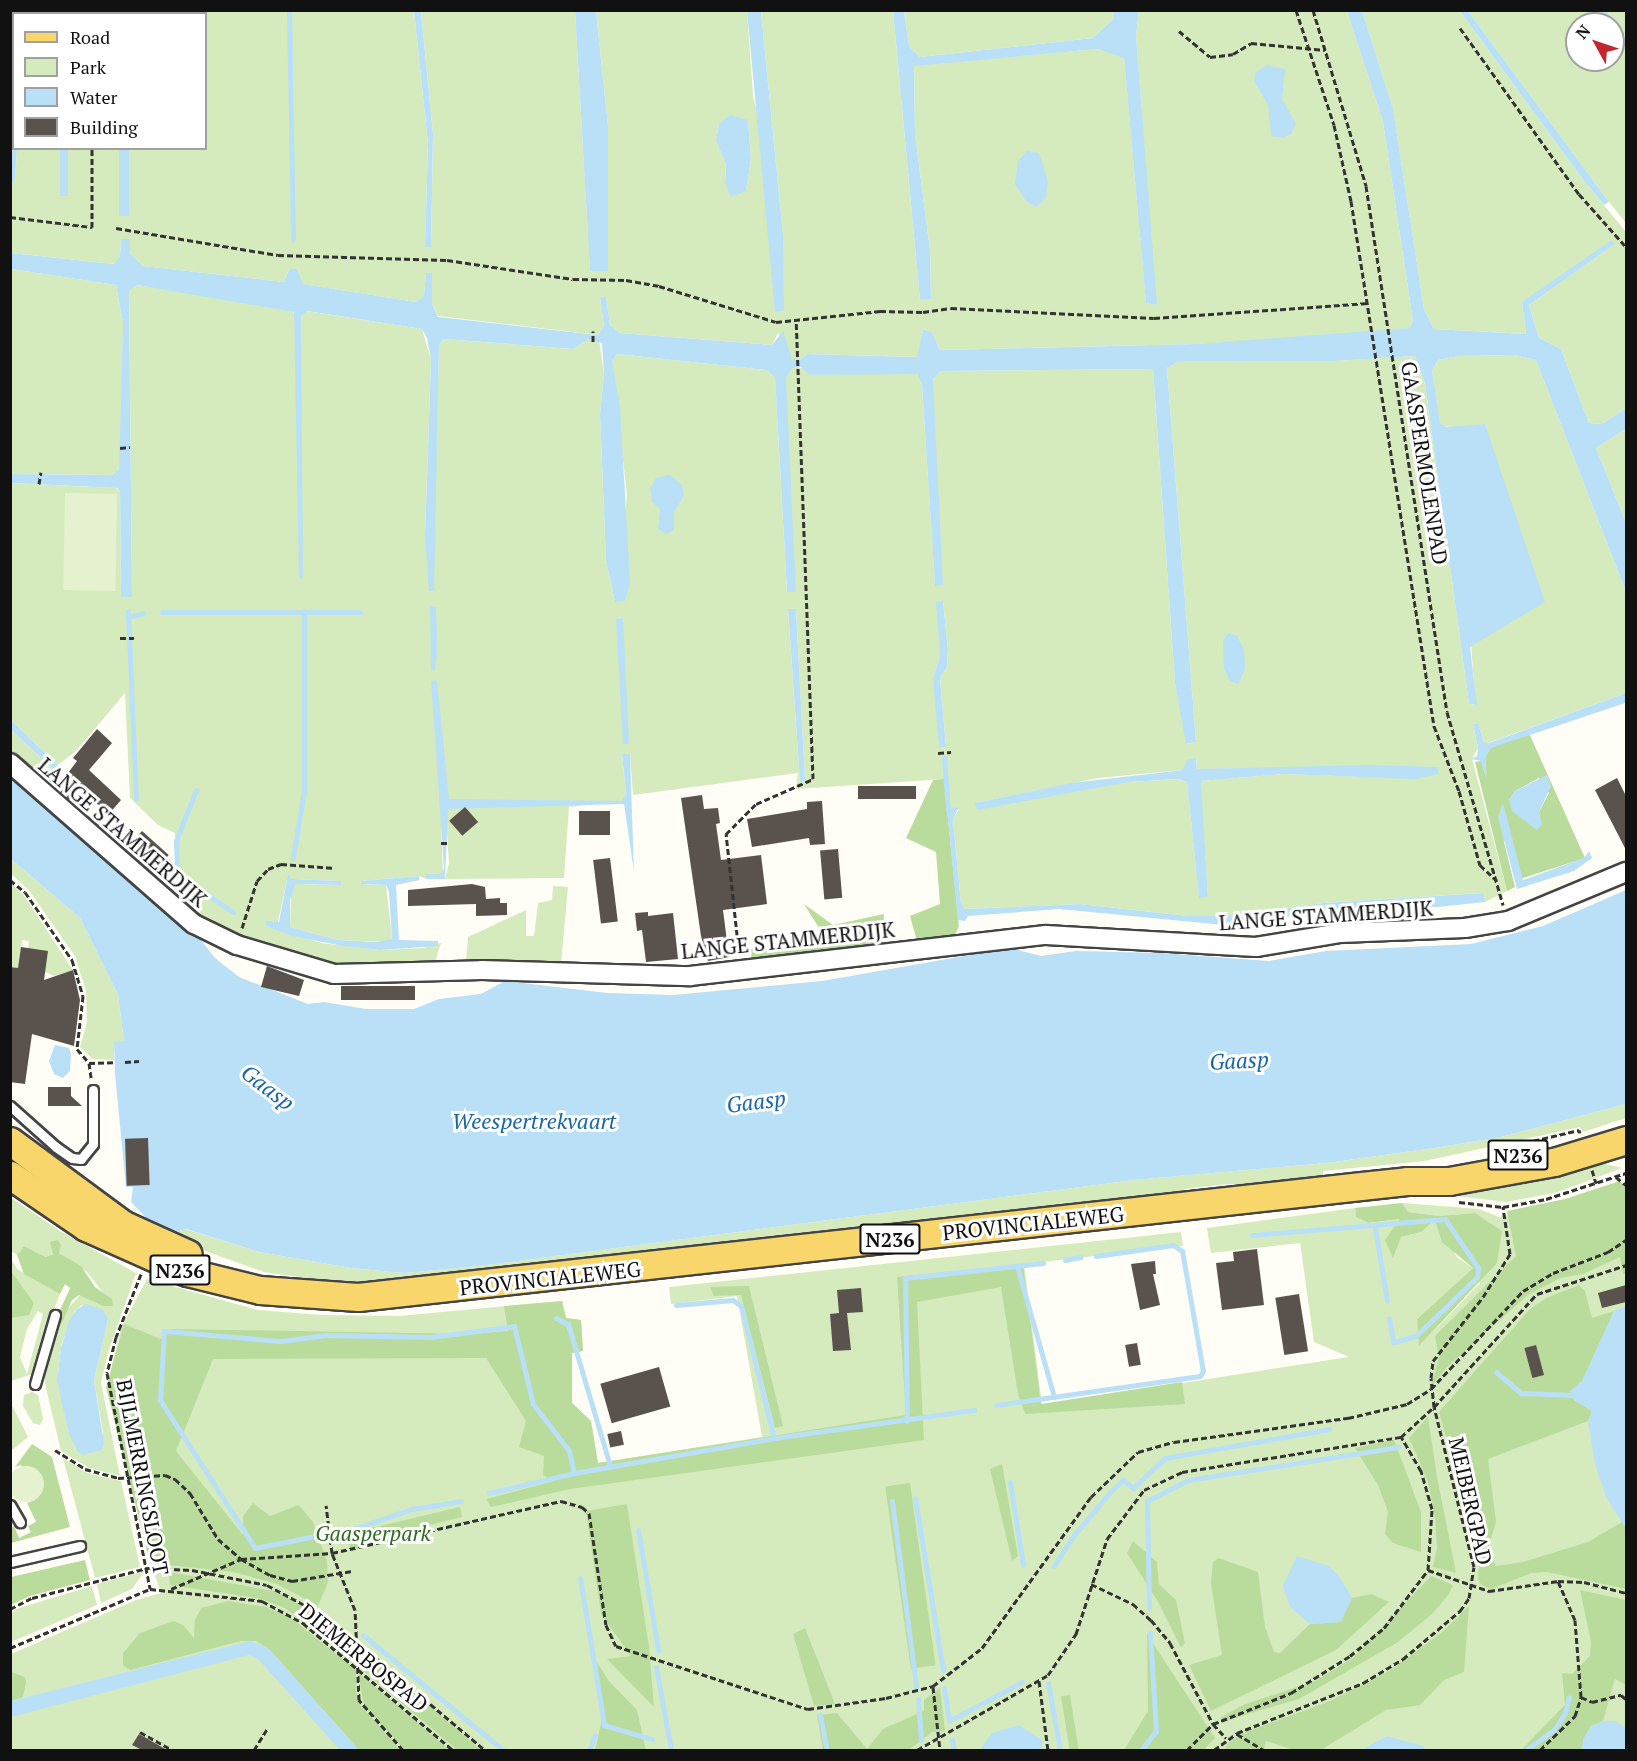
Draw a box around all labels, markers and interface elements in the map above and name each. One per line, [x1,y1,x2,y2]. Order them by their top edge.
legend [12,12,207,150]
north arrow [1565,12,1625,72]
text: N [1570,20,1595,43]
text: Road [70,25,110,49]
text: Park [70,55,106,79]
text: Water [70,85,117,109]
text: Building [70,115,138,139]
street label: GAASPERMOLENPAD [1396,360,1454,566]
street label: LANGE STAMMERDIJK [34,752,212,912]
street label: LANGE STAMMERDIJK [1218,895,1434,935]
street label: LANGE STAMMERDIJK [680,916,896,964]
water label: Gaasp [1209,1045,1269,1075]
water label: Gaasp [236,1059,300,1115]
water label: Gaasp [725,1084,787,1118]
water label: Weespertrekvaart [452,1108,616,1134]
road number: N236 [1486,1138,1550,1172]
street label: PROVINCIALEWEG [941,1201,1125,1245]
road number: N236 [858,1222,922,1256]
road number: N236 [148,1253,212,1287]
street label: PROVINCIALEWEG [458,1256,642,1300]
street label: BIJLMERRINGSLOOT [112,1377,174,1577]
street label: MEIBERGPAD [1444,1435,1498,1567]
park label: Gaasperpark [315,1520,431,1546]
street label: DIEMERBOSPAD [295,1597,433,1717]

